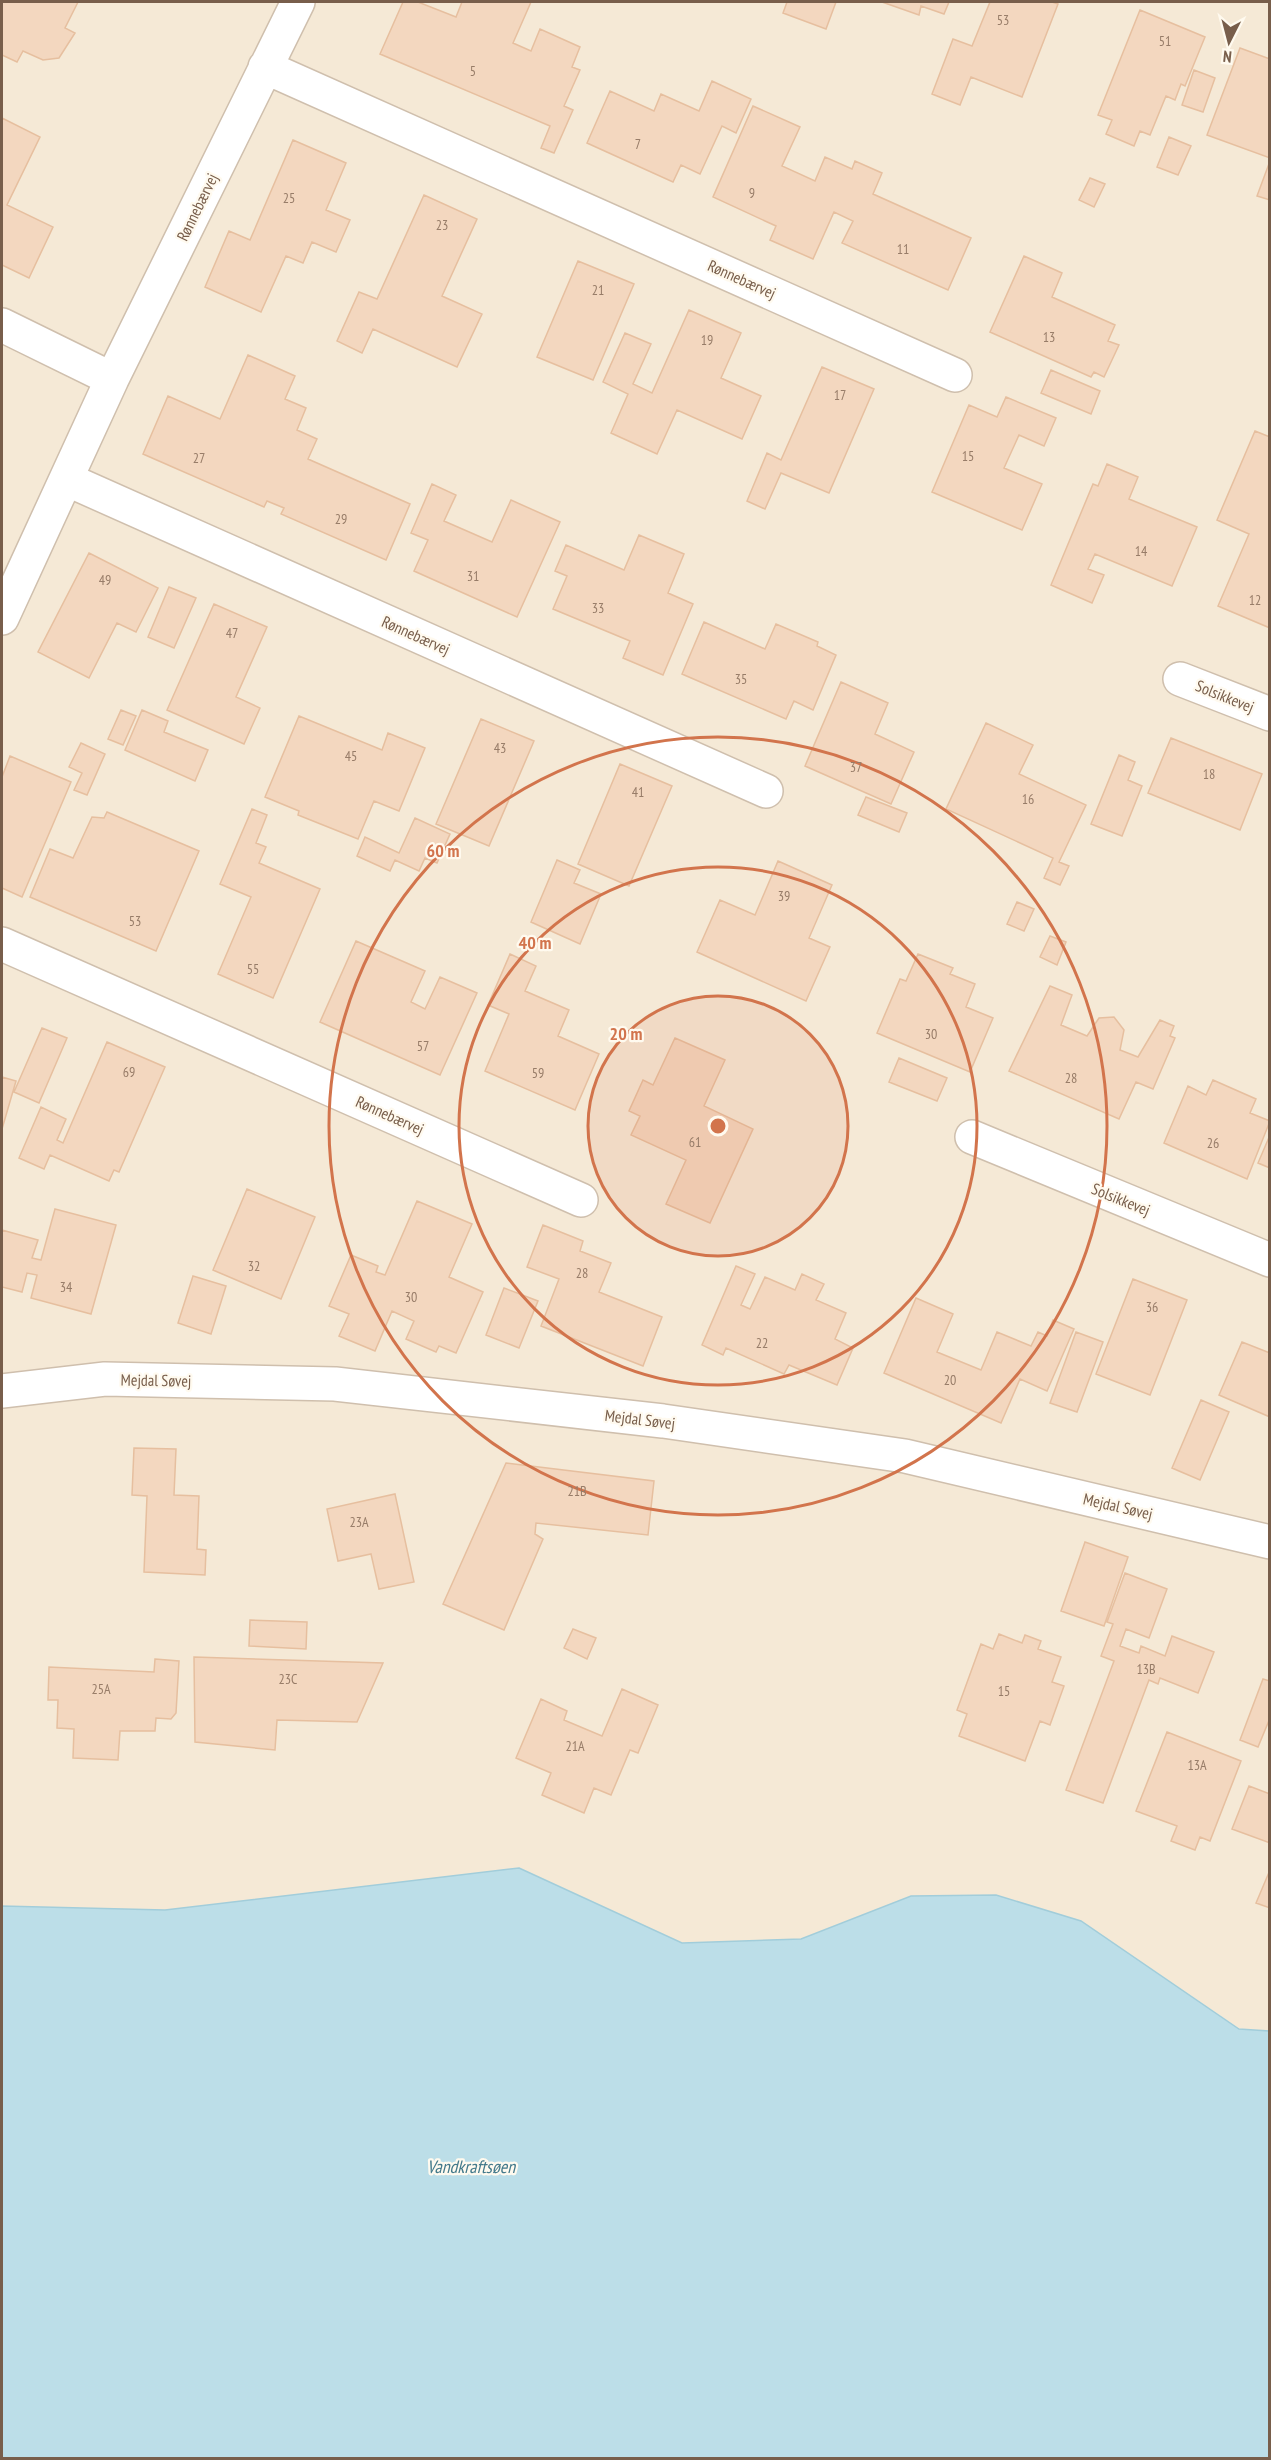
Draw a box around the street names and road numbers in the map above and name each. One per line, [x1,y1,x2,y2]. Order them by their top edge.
street label: Rønnebærvej [172,170,222,244]
street label: Rønnebærvej [705,255,779,303]
street label: Rønnebærvej [379,611,453,659]
street label: Solsikkevej [1193,675,1257,717]
street label: Rønnebærvej [353,1091,427,1139]
street label: Solsikkevej [1089,1178,1153,1220]
street label: Mejdal Søvej [121,1369,191,1391]
street label: Mejdal Søvej [604,1405,676,1433]
street label: Mejdal Søvej [1081,1488,1155,1524]

